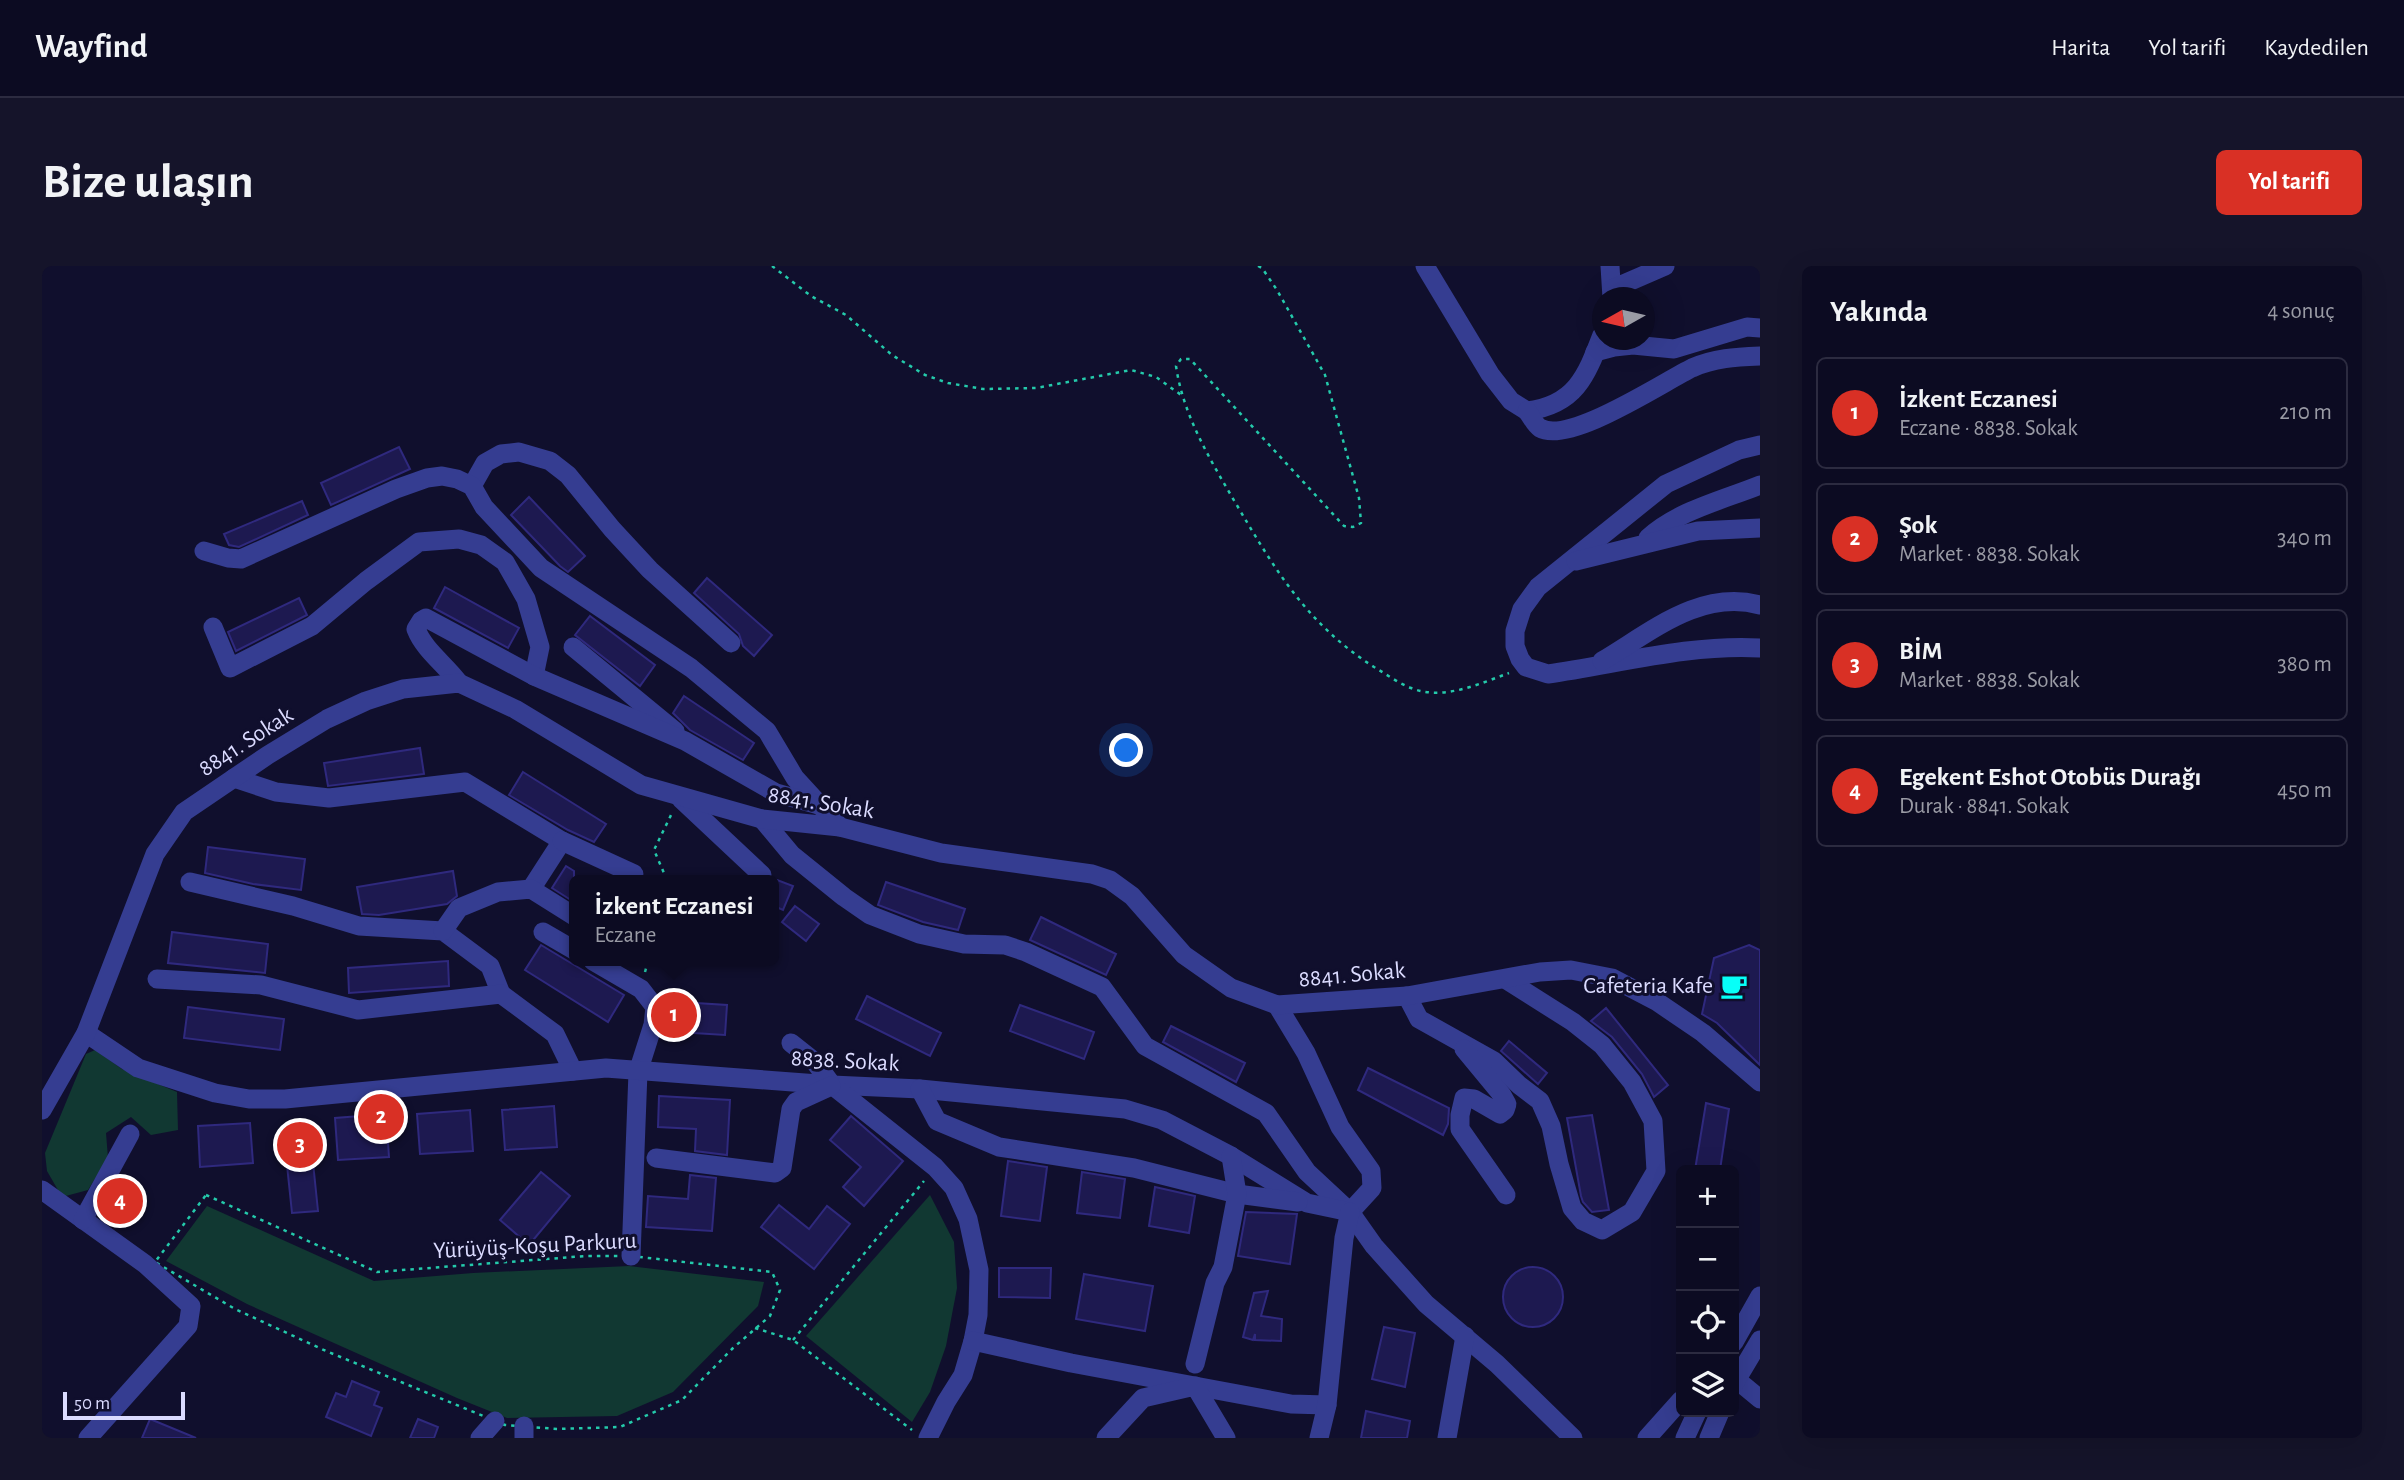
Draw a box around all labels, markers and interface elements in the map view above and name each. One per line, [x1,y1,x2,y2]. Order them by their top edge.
text: Wayfind [35,31,148,64]
text: Harita [2051,36,2110,60]
text: Yol tarifi [2148,36,2226,60]
text: Kaydedilen [2264,36,2369,60]
button: Yol tarifi [2216,150,2362,215]
text: Bize ulaşın [42,158,254,207]
north arrow [1592,287,1655,350]
text: Yakında [1830,297,1928,327]
text: 4 sonuç [2267,300,2334,323]
text: İzkent Eczanesi [1899,386,2058,412]
text: 1 [1851,401,1859,424]
text: 210 m [2279,401,2332,424]
text: Eczane · 8838. Sokak [1899,417,2078,440]
text: Şok [1899,512,1937,538]
text: 2 [1850,527,1860,550]
text: 340 m [2277,527,2332,550]
text: Market · 8838. Sokak [1899,543,2080,566]
text: BİM [1899,638,1942,664]
text: 3 [1850,653,1860,676]
text: 380 m [2277,653,2332,676]
text: Market · 8838. Sokak [1899,669,2080,692]
street label: 8841. Sokak [195,703,298,781]
your location [1109,733,1143,767]
text: Egekent Eshot Otobüs Durağı [1899,764,2201,790]
text: 4 [1849,779,1861,802]
text: 450 m [2277,779,2332,802]
street label: 8841. Sokak [766,783,876,823]
text: Durak · 8841. Sokak [1899,795,2069,818]
popup [569,875,779,966]
text: İzkent Eczanesi [595,893,753,919]
text: Eczane [595,924,656,947]
street label: 8841. Sokak [1298,958,1406,992]
cafe icon: Cafeteria Kafe [1719,971,1749,1001]
place label: Cafeteria Kafe [1583,974,1713,998]
pin: 1 [651,989,697,1041]
street label: 8838. Sokak [790,1046,900,1076]
pin: 2 [358,1091,404,1143]
pin: 3 [277,1119,323,1171]
map controls [1676,1165,1739,1417]
button: + [1676,1165,1739,1228]
pin: 4 [97,1175,143,1227]
button: − [1676,1228,1739,1291]
street label: Yürüyüş-Koşu Parkuru [433,1229,637,1263]
button: locate [1676,1291,1739,1354]
button: layers [1676,1354,1739,1417]
scale bar [63,1389,186,1421]
text: 50 m [74,1394,110,1413]

